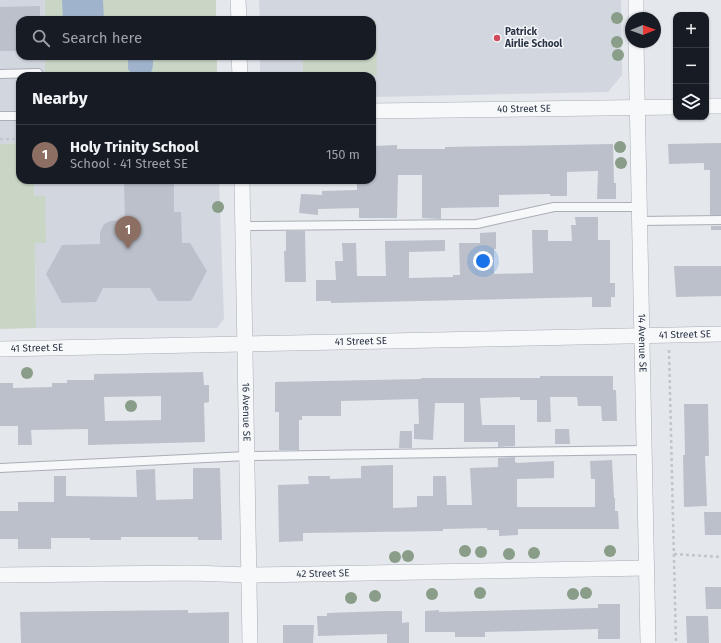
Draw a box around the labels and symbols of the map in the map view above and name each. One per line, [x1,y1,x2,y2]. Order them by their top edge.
north arrow [625,12,661,48]
place label: Patrick Airlie School [504,26,562,50]
marker: Patrick Airlie School [492,33,502,43]
street label: 40 Street SE [497,103,551,115]
pin: 1 [115,216,141,249]
your location [473,251,493,271]
street label: 14 Avenue SE [635,313,649,373]
street label: 41 Street SE [659,328,711,341]
street label: 41 Street SE [335,335,387,348]
street label: 41 Street SE [11,342,63,355]
street label: 16 Avenue SE [239,382,253,442]
street label: 42 Street SE [296,567,350,580]

